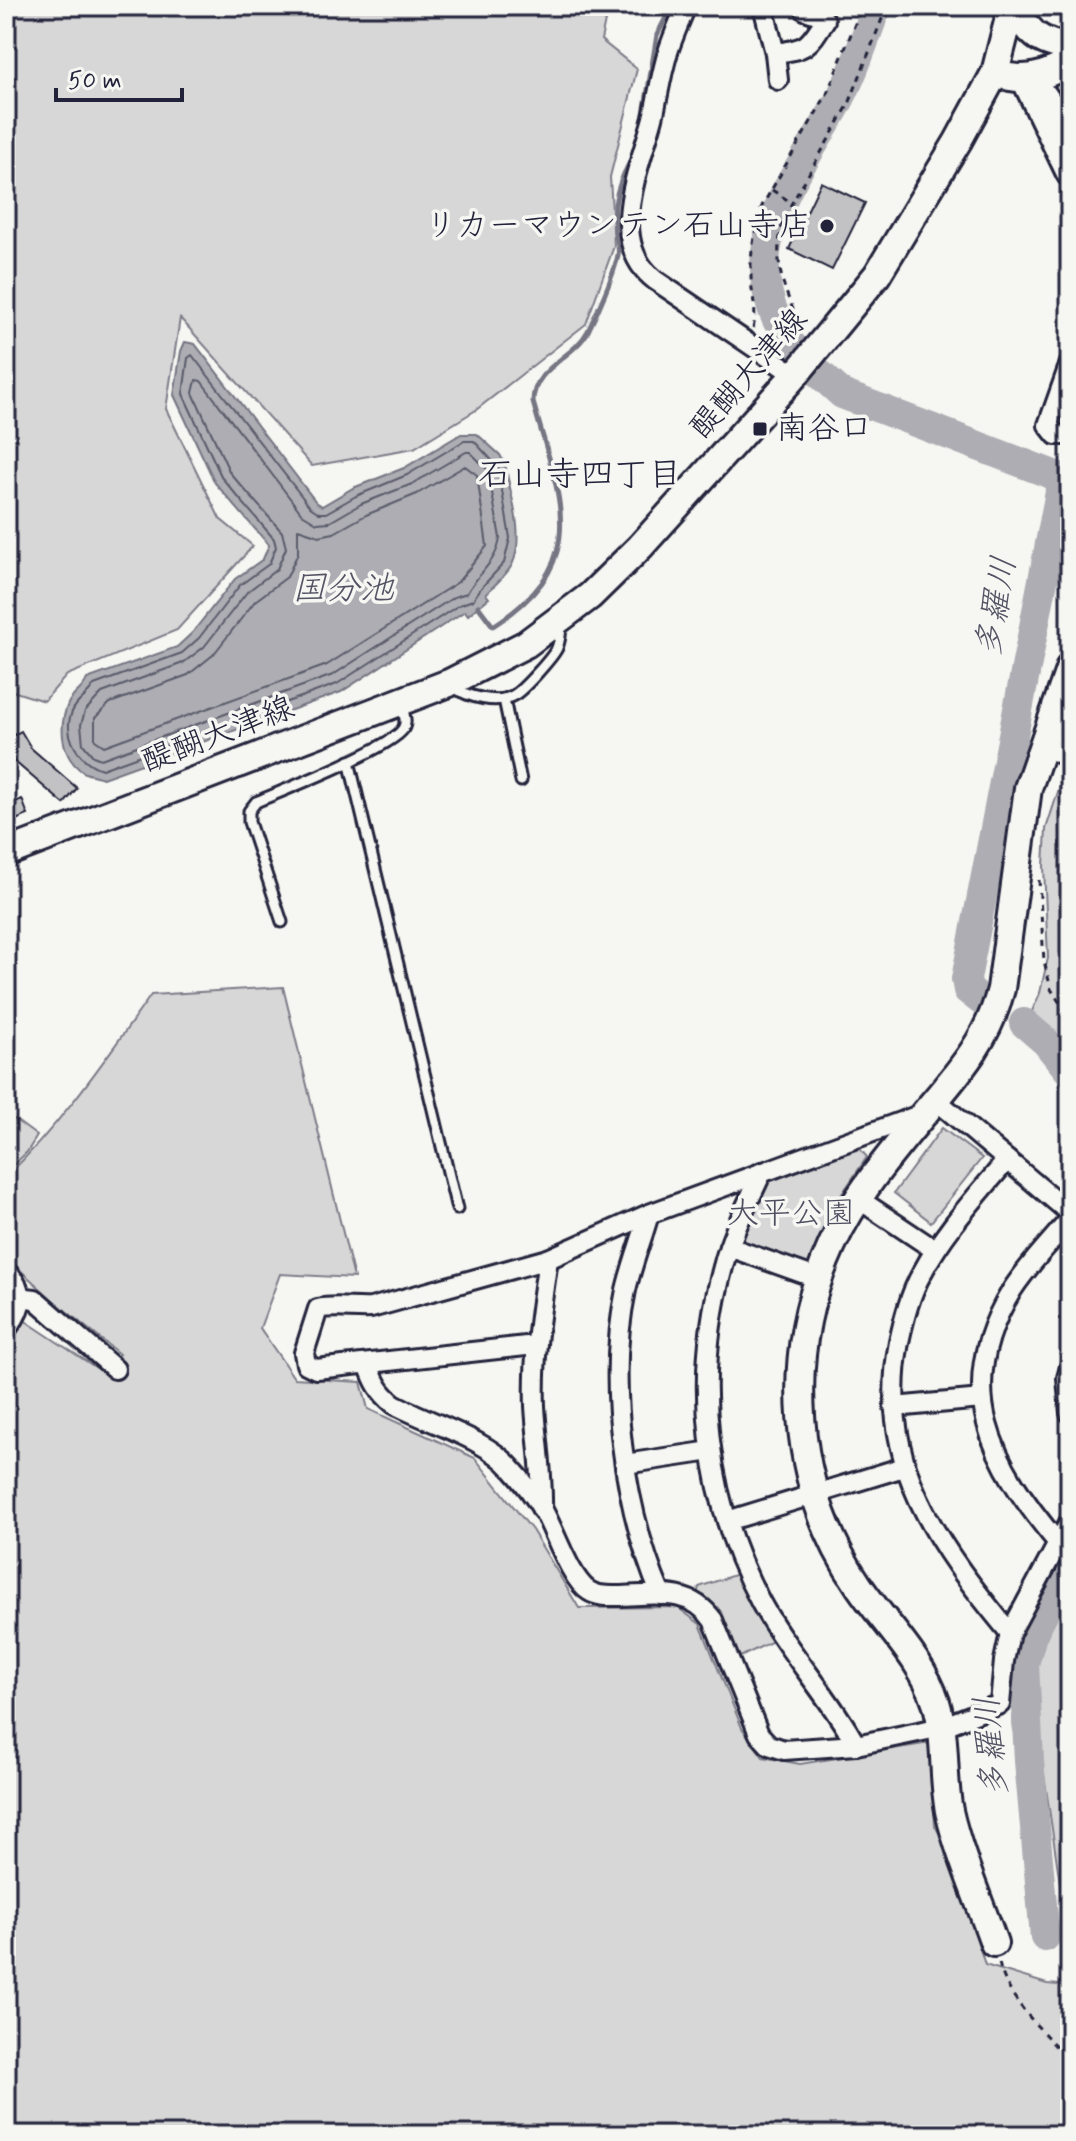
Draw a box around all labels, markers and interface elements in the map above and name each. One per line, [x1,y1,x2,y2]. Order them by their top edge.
scale bar [56,52,182,102]
text: 50 m [68,66,122,97]
place label: リカーマウンテン石山寺店 [424,205,811,247]
marker: リカーマウンテン石山寺店 [818,217,836,235]
street label: 醍醐大津線 [681,300,817,448]
place label: 南谷口 [776,408,872,450]
marker: 南谷口 [751,420,769,438]
district label: 石山寺四丁目 [478,453,682,498]
water label: 多羅川 [966,553,1028,661]
water label: 国分池 [292,567,395,612]
street label: 醍醐大津線 [136,687,300,783]
park label: 大平公園 [727,1193,855,1235]
water label: 多羅川 [965,1694,1019,1800]

